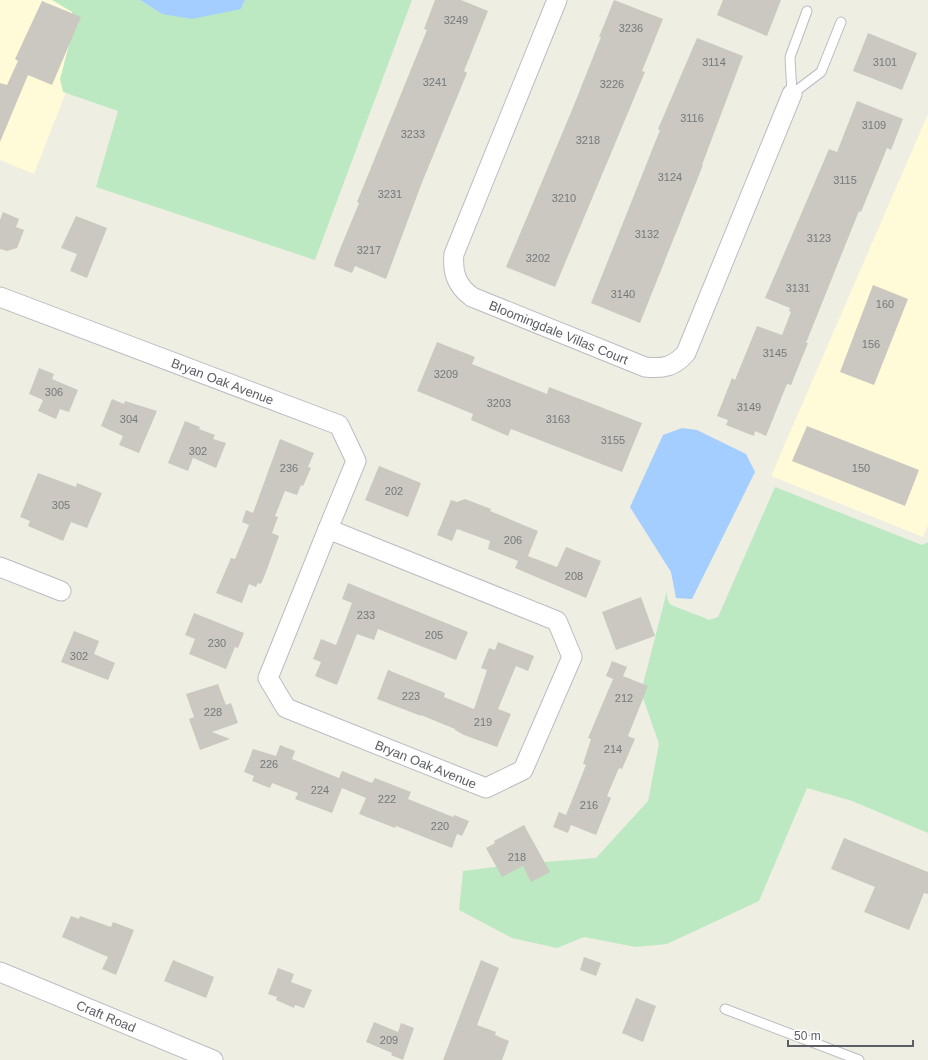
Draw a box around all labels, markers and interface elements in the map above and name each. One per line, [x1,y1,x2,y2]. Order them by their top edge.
house number: 3249 [444,14,468,26]
house number: 3236 [619,22,643,34]
house number: 3114 [702,56,726,68]
house number: 3101 [873,56,897,68]
house number: 3241 [423,76,447,88]
house number: 3226 [600,78,624,90]
house number: 3116 [680,112,704,124]
house number: 3109 [862,119,886,131]
house number: 3233 [401,128,425,140]
house number: 3218 [576,134,600,146]
house number: 3124 [658,171,682,183]
house number: 3115 [833,174,857,186]
house number: 3231 [378,188,402,200]
house number: 3210 [552,192,576,204]
house number: 3132 [635,228,659,240]
house number: 3123 [807,232,831,244]
house number: 3217 [357,244,381,256]
house number: 3202 [526,252,550,264]
house number: 3131 [786,282,810,294]
house number: 3140 [611,288,635,300]
street label: Bloomingdale Villas Court [487,298,631,368]
house number: 160 [876,298,894,310]
house number: 156 [862,338,880,350]
house number: 3145 [763,347,787,359]
street label: Bryan Oak Avenue [169,355,276,408]
house number: 3209 [434,368,458,380]
house number: 306 [45,386,63,398]
house number: 3203 [487,397,511,409]
house number: 3149 [737,401,761,413]
house number: 304 [120,413,138,425]
house number: 3163 [546,413,570,425]
house number: 3155 [601,434,625,446]
house number: 302 [189,445,207,457]
house number: 236 [280,462,298,474]
house number: 150 [852,462,870,474]
house number: 202 [385,485,403,497]
house number: 305 [52,499,70,511]
house number: 206 [504,534,522,546]
house number: 208 [565,570,583,582]
house number: 233 [357,609,375,621]
house number: 205 [425,629,443,641]
house number: 230 [208,637,226,649]
house number: 302 [70,650,88,662]
house number: 223 [402,690,420,702]
house number: 212 [615,692,633,704]
house number: 228 [204,706,222,718]
house number: 219 [474,716,492,728]
street label: Bryan Oak Avenue [373,737,479,792]
house number: 214 [604,743,622,755]
house number: 226 [260,758,278,770]
house number: 224 [311,784,329,796]
house number: 222 [378,793,396,805]
house number: 216 [580,799,598,811]
house number: 220 [431,820,449,832]
house number: 218 [508,851,526,863]
street label: Craft Road [74,997,138,1035]
scale bar [788,1022,913,1048]
text: 50 m [794,1029,821,1043]
house number: 209 [380,1034,398,1046]

